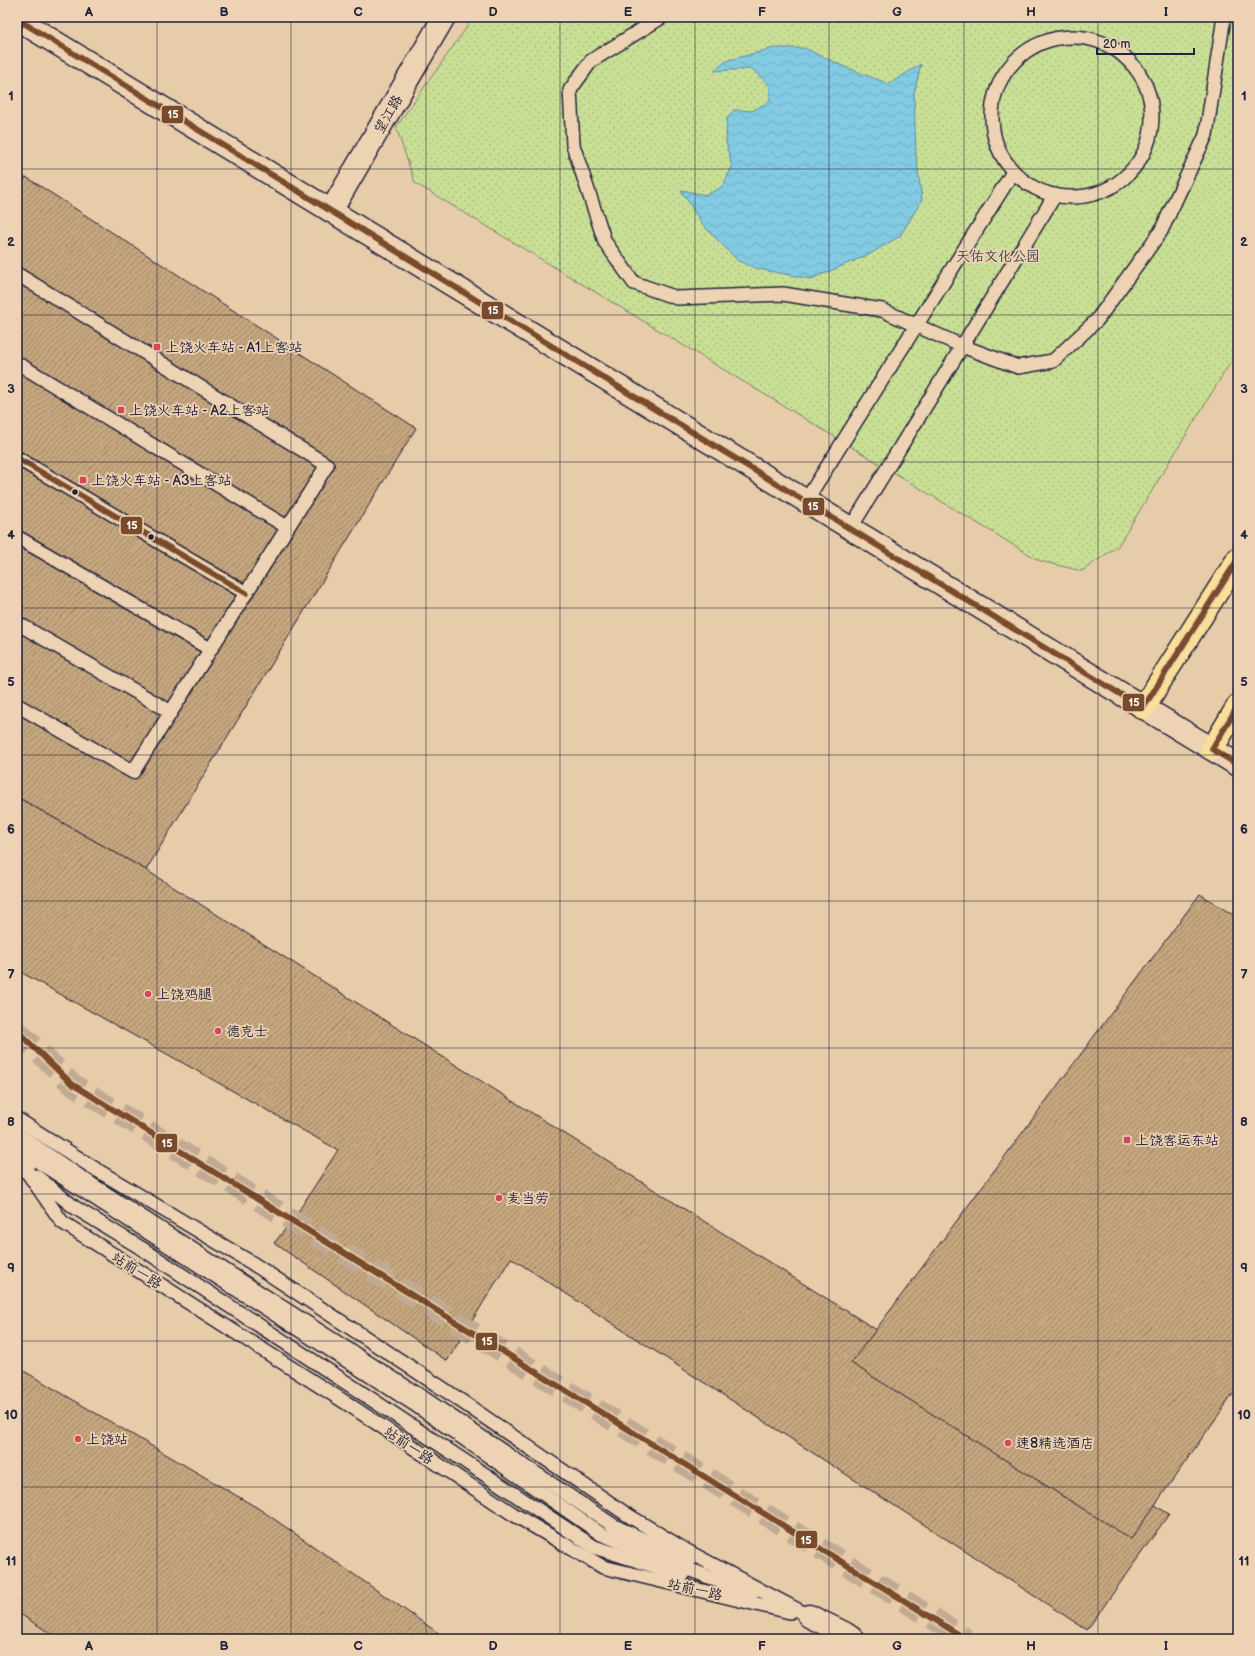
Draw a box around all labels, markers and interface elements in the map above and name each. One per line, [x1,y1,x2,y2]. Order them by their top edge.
text: A [84,4,93,20]
text: B [219,4,229,20]
text: C [353,4,363,20]
text: D [488,4,498,20]
text: E [624,4,633,20]
text: F [758,4,766,20]
text: G [892,4,902,20]
text: H [1026,4,1036,20]
text: I [1164,4,1168,20]
scale bar [1097,30,1194,56]
text: 20 m [1103,37,1130,52]
text: 1 [8,88,14,104]
text: 1 [1241,88,1247,104]
street label: 望江路 [371,92,406,137]
line badge: 15 [161,105,184,124]
text: 15 [168,108,179,121]
text: 2 [7,234,15,250]
text: 2 [1240,234,1248,250]
park label: 天佑文化公园 [956,248,1040,265]
line badge: 15 [481,301,504,320]
text: 15 [488,304,499,317]
place label: 上饶火车站 - A1上客站 [165,339,303,356]
marker: 上饶火车站 - A1上客站 [152,342,162,352]
text: 3 [7,381,15,397]
text: 3 [1240,381,1248,397]
place label: 上饶火车站 - A2上客站 [129,402,269,419]
marker: 上饶火车站 - A2上客站 [116,405,126,415]
place label: 上饶火车站 - A3上客站 [91,472,232,489]
marker: 上饶火车站 - A3上客站 [78,475,88,485]
unlabelled marker [70,487,80,497]
line badge: 15 [802,497,825,516]
text: 15 [808,500,819,513]
line badge: 15 [120,516,143,535]
text: 15 [127,519,138,532]
text: 4 [7,527,15,543]
text: 4 [1240,527,1248,543]
unlabelled marker [146,532,156,542]
text: 5 [7,674,15,690]
text: 5 [1240,674,1248,690]
line badge: 15 [1122,693,1145,712]
text: 15 [1129,696,1140,709]
text: 6 [7,821,15,837]
text: 6 [1240,821,1248,837]
text: 7 [7,967,15,983]
text: 7 [1240,967,1248,983]
place label: 上饶鸡腿 [156,986,212,1003]
marker: 上饶鸡腿 [143,989,153,999]
place label: 德克士 [226,1023,268,1040]
marker: 德克士 [213,1026,223,1036]
text: 8 [7,1114,15,1130]
text: 8 [1240,1114,1248,1130]
place label: 上饶客运东站 [1135,1132,1219,1149]
line badge: 15 [155,1133,178,1153]
marker: 上饶客运东站 [1122,1135,1132,1145]
text: 15 [162,1137,173,1150]
place label: 麦当劳 [507,1190,549,1207]
marker: 麦当劳 [494,1193,504,1203]
street label: 站前一路 [108,1248,165,1292]
text: 9 [7,1260,15,1276]
text: 9 [1240,1260,1248,1276]
line badge: 15 [475,1332,498,1351]
text: 15 [482,1335,493,1348]
text: 10 [4,1407,18,1423]
text: 10 [1237,1407,1251,1423]
street label: 站前一路 [381,1423,437,1468]
place label: 上饶站 [86,1431,128,1448]
marker: 上饶站 [73,1434,83,1444]
place label: 速8精选酒店 [1016,1435,1094,1452]
marker: 速8精选酒店 [1003,1438,1013,1448]
line badge: 15 [795,1530,818,1549]
text: 15 [801,1534,812,1547]
text: 11 [6,1553,16,1569]
text: 11 [1239,1553,1249,1569]
street label: 站前一路 [666,1575,724,1604]
text: A [84,1638,93,1654]
text: B [219,1638,229,1654]
text: C [353,1638,363,1654]
text: D [488,1638,498,1654]
text: E [624,1638,633,1654]
text: F [758,1638,766,1654]
text: G [892,1638,902,1654]
text: H [1026,1638,1036,1654]
text: I [1164,1638,1168,1654]

